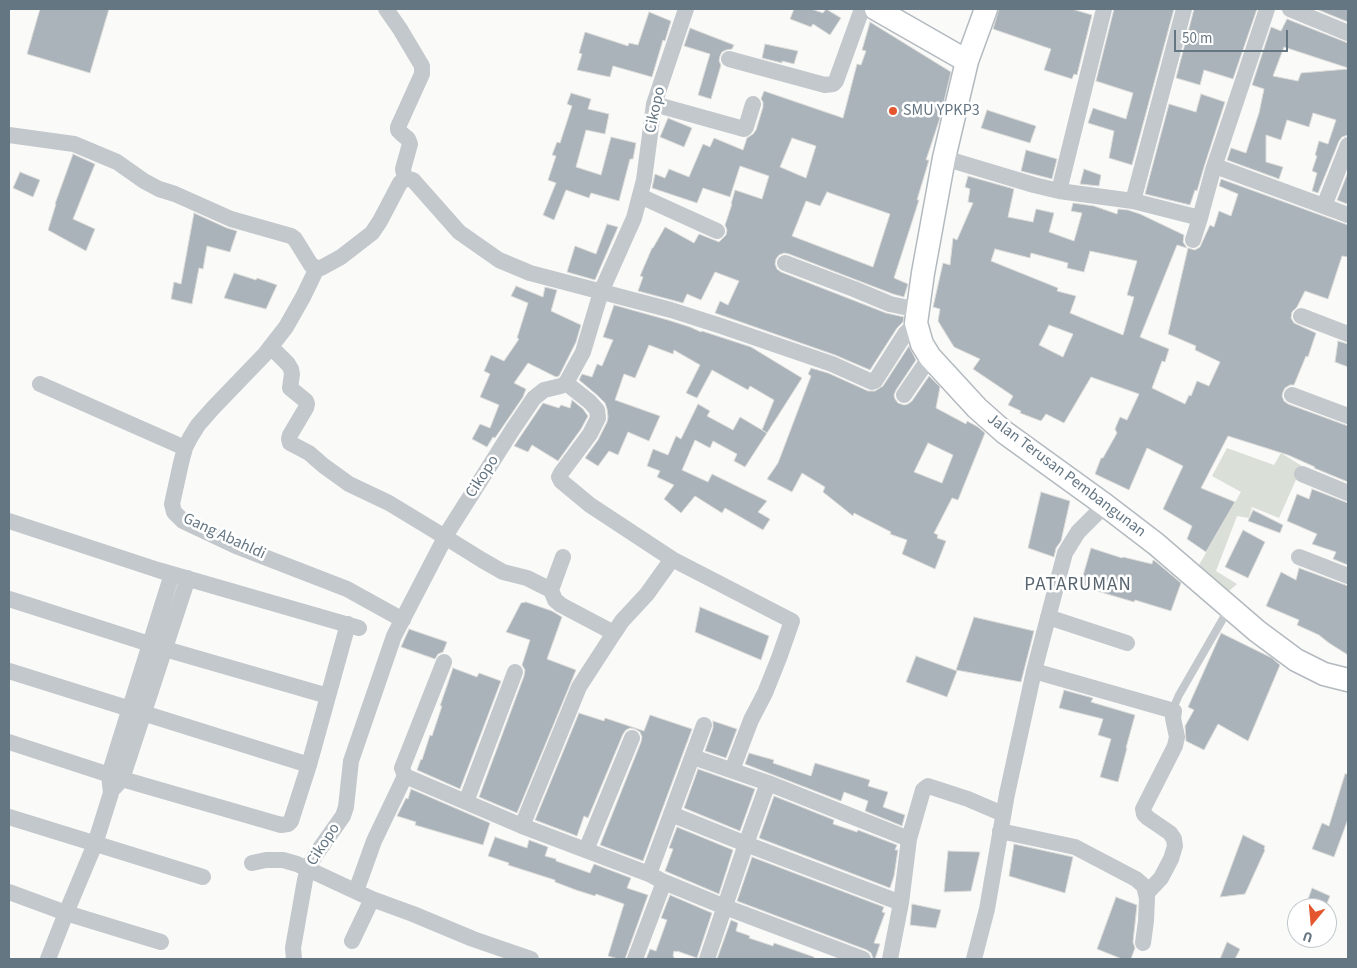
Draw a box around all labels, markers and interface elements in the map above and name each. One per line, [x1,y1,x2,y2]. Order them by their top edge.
scale bar [1177,20,1291,52]
text: 50 m [1182,28,1212,49]
street label: Cikopo [642,85,670,135]
place label: SMU YPKP3 [903,101,980,121]
marker: SMU YPKP3 [887,105,899,117]
street label: Jalan Terusan Pembangunan [983,410,1149,542]
street label: Cikopo [462,452,504,502]
street label: Gang Abahldi [180,510,268,564]
district label: PATARUMAN [1023,575,1133,597]
street label: Cikopo [303,820,345,870]
north arrow [1287,898,1337,948]
text: U [1301,925,1315,947]

